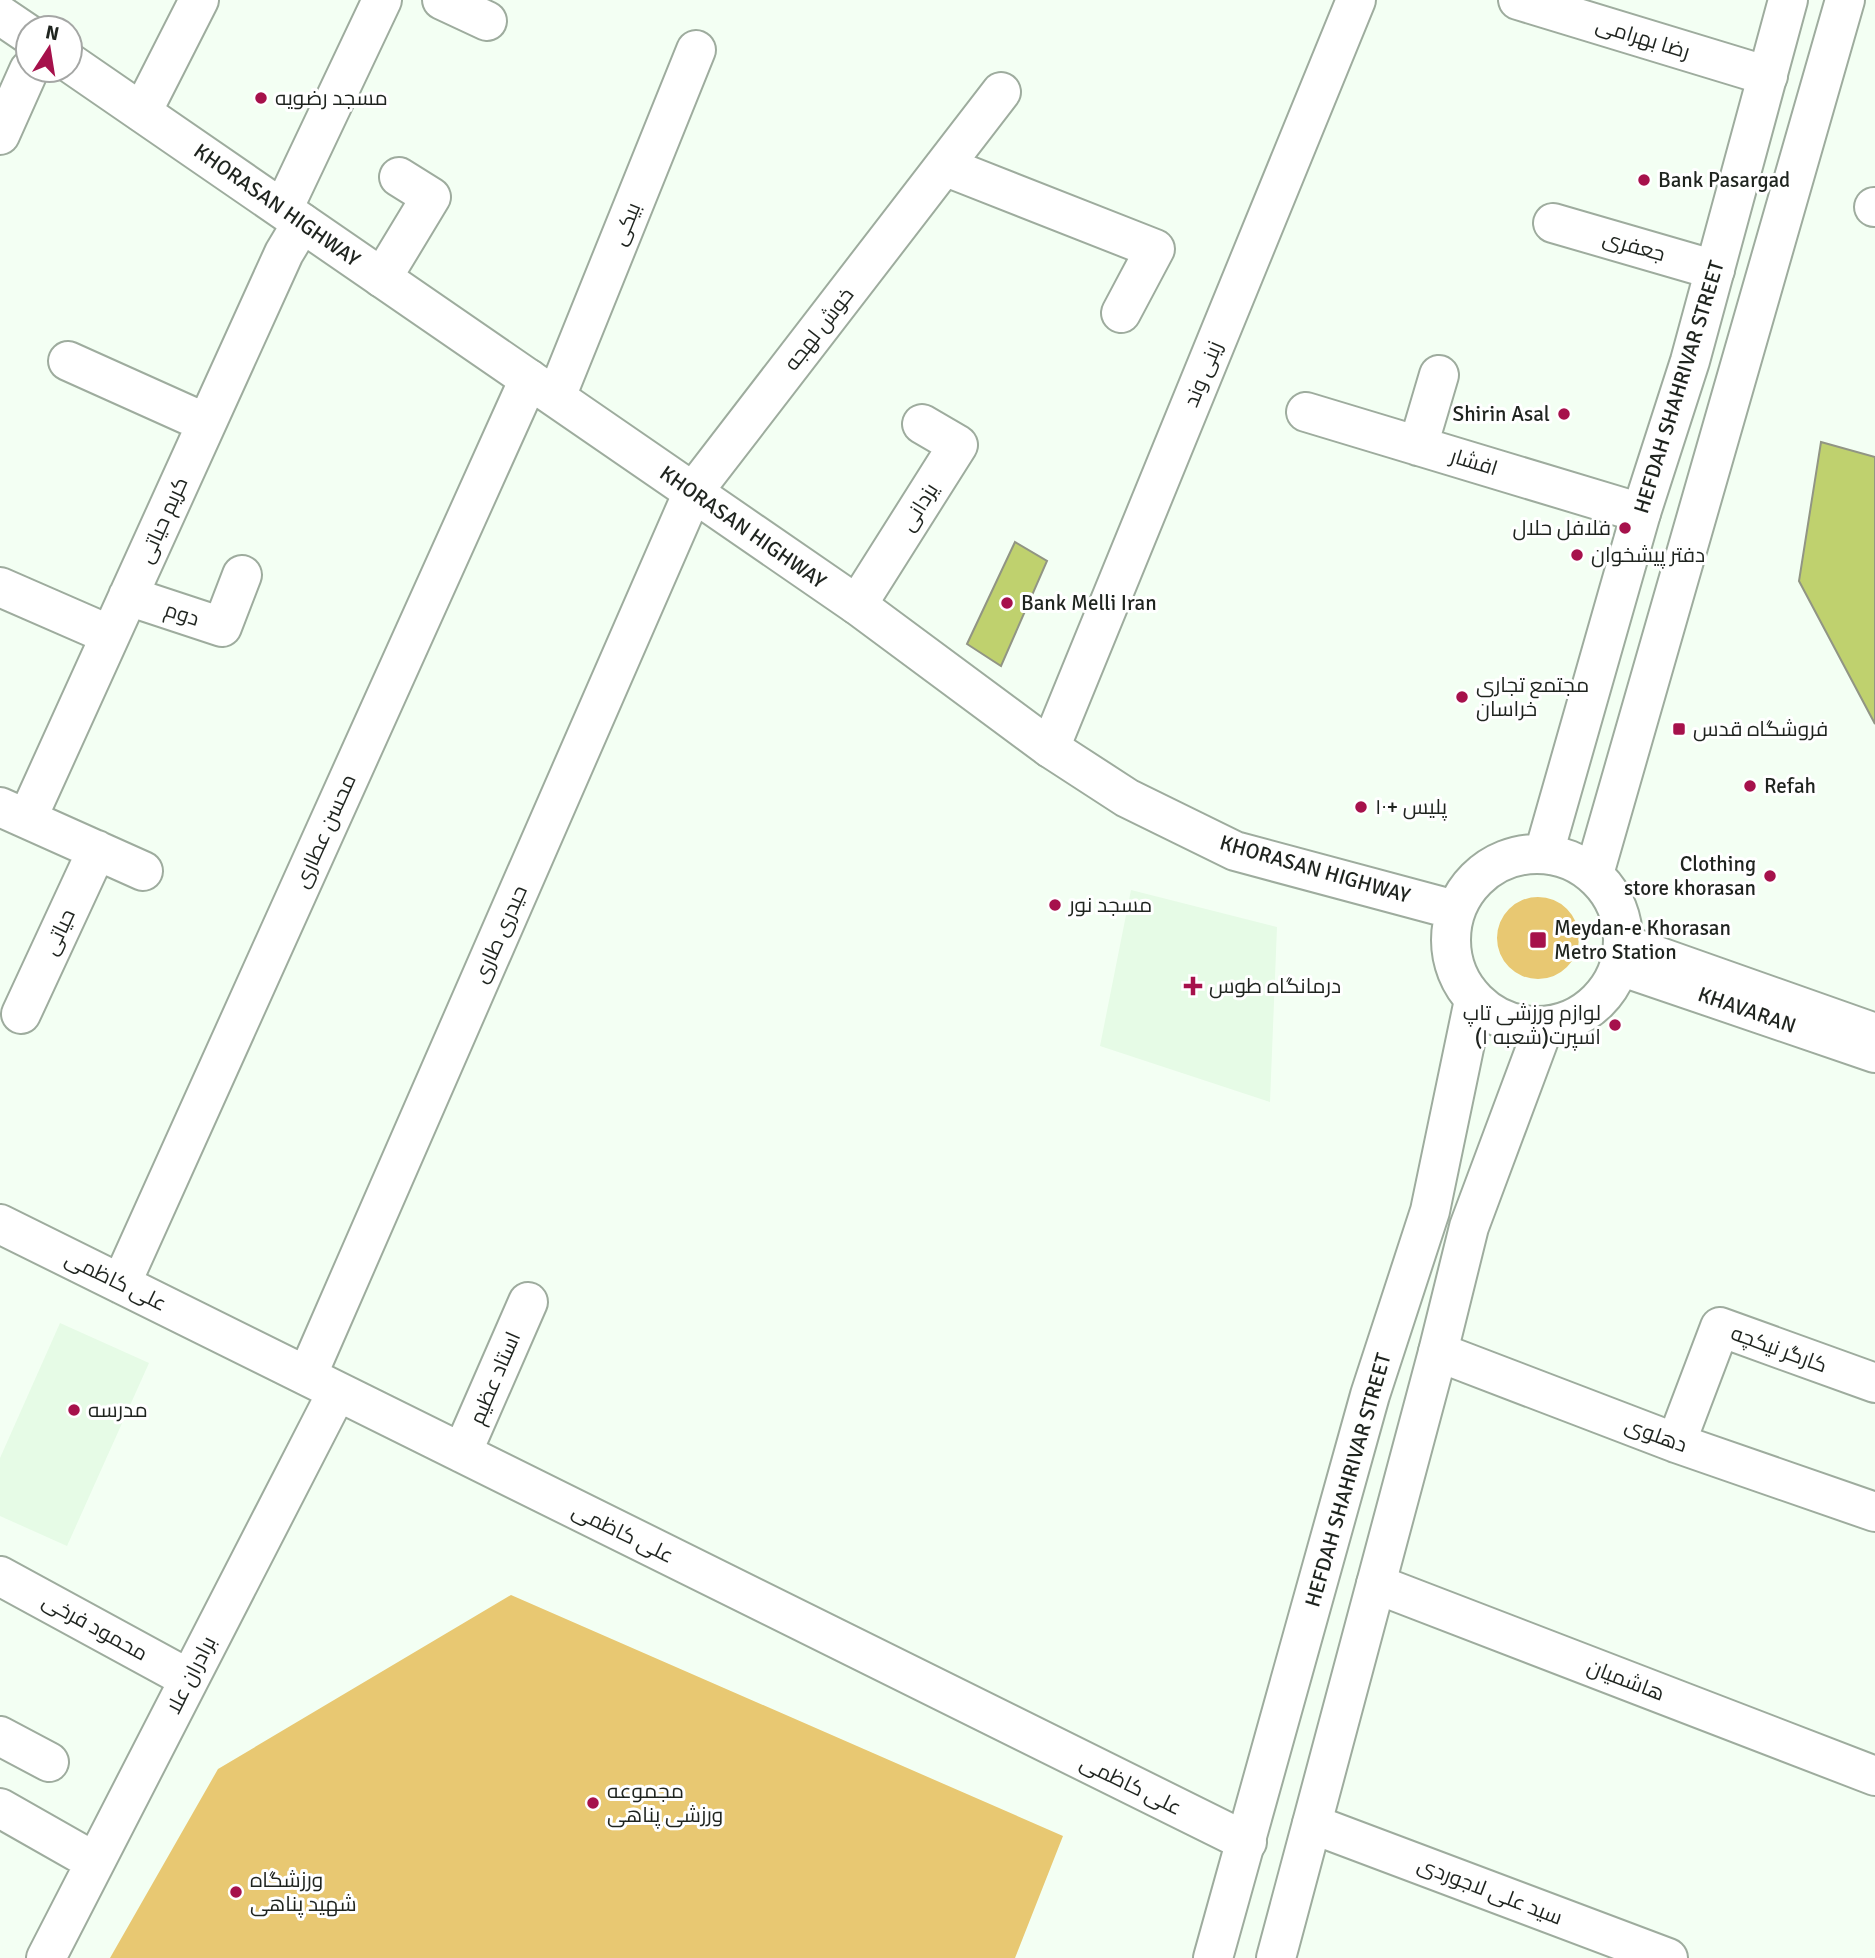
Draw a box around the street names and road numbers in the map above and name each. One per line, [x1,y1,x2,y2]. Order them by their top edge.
street label: رضا بهرامی [1593,11,1693,65]
street label: KHORASAN HIGHWAY [189,138,365,272]
street label: بیکی [606,199,646,249]
street label: جعفری [1600,225,1668,267]
street label: HEFDAH SHAHRIVAR STREET [1628,257,1730,516]
street label: خوش لهجه [779,282,859,376]
street label: زینی وند [1178,337,1228,411]
street label: افشار [1446,442,1501,481]
street label: KHORASAN HIGHWAY [655,460,831,594]
street label: کریم حیاتی [132,473,194,568]
street label: یزدانی [894,478,944,536]
street label: دوم [161,596,203,633]
street label: محسن عطاری [288,770,362,892]
street label: KHORASAN HIGHWAY [1217,829,1414,909]
street label: حیدری طاری [467,881,533,987]
street label: حیاتی [37,905,81,959]
street label: KHAVARAN [1695,981,1799,1039]
street label: علی کاظمی [61,1245,171,1317]
street label: کارگر نیکچه [1727,1320,1831,1379]
street label: استاد عظیم [464,1328,527,1429]
street label: HEFDAH SHAHRIVAR STREET [1299,1349,1397,1610]
street label: دهلوی [1621,1412,1691,1458]
street label: علی کاظمی [568,1497,678,1569]
street label: محمود فرخی [38,1587,152,1667]
street label: برادران علا [160,1632,222,1718]
street label: هاشمیان [1584,1653,1668,1707]
street label: علی کاظمی [1076,1749,1186,1821]
street label: سید علی لاجوردی [1414,1851,1566,1931]

